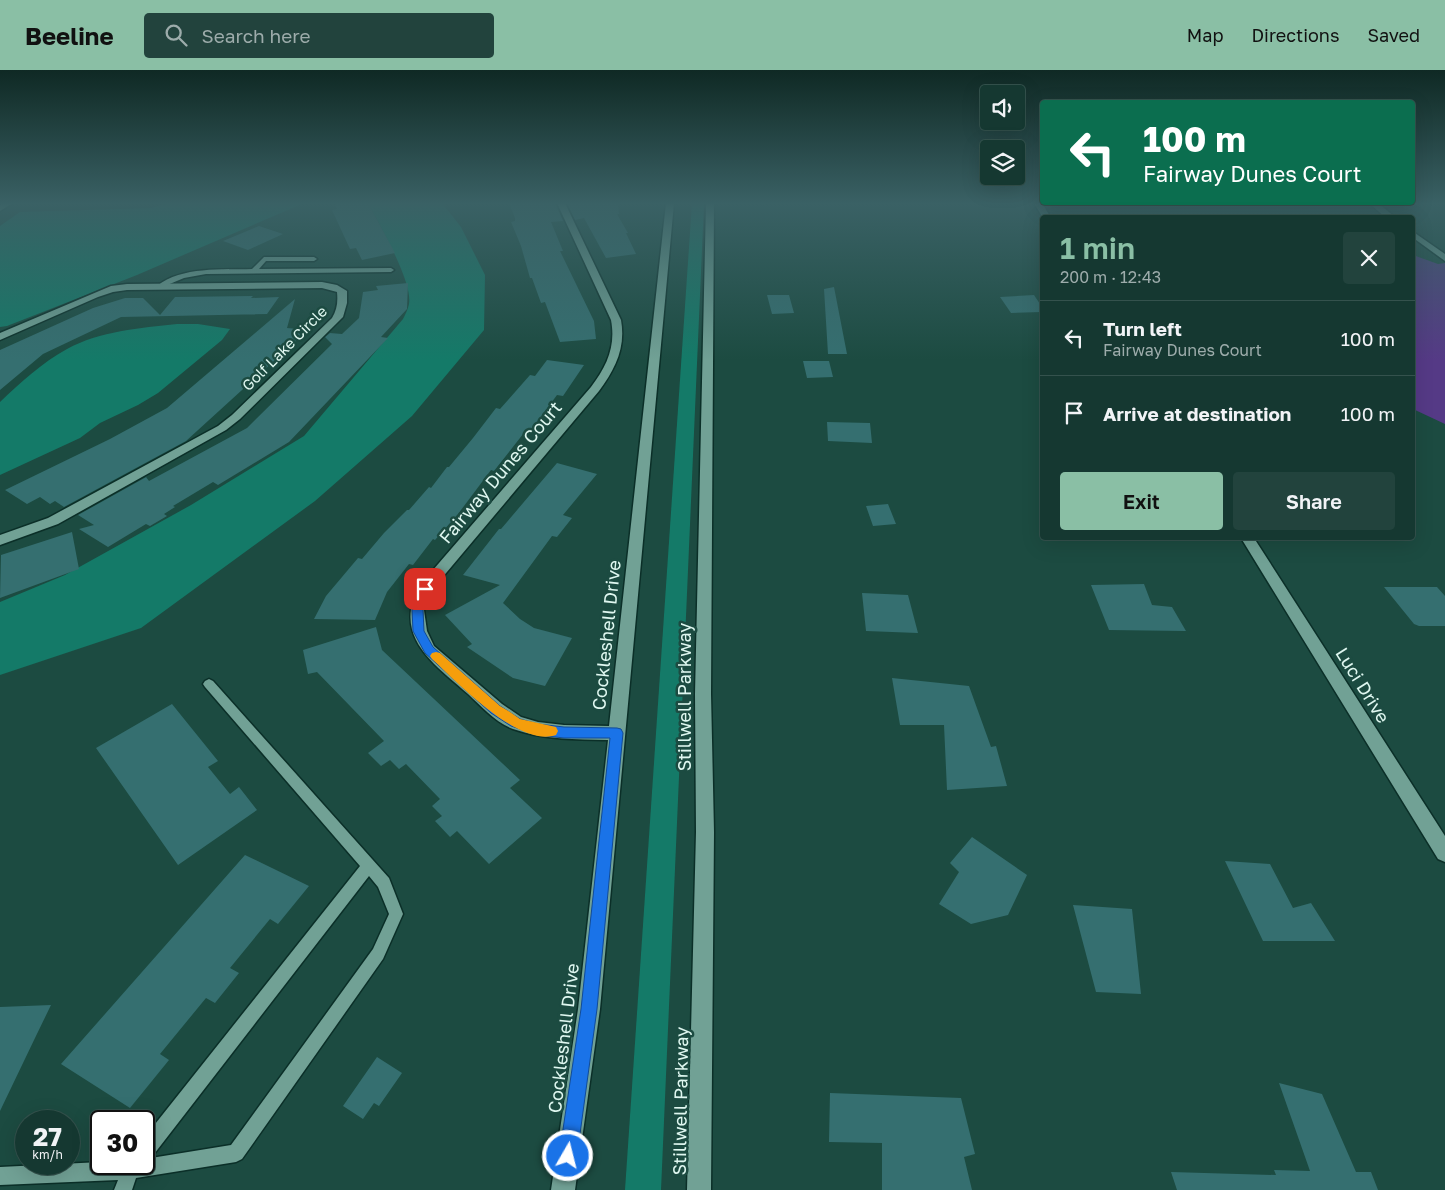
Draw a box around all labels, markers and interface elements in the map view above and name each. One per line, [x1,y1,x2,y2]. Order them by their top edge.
search box [144,13,494,58]
text: Beeline [25,21,114,50]
icon: search [162,21,190,49]
text: Search here [202,24,310,47]
text: Map [1187,24,1223,46]
text: Directions [1251,24,1339,46]
text: Saved [1367,24,1420,46]
map controls [980,85,1025,185]
button: sound [980,85,1025,130]
text: 100 m [1143,118,1246,160]
icon: left [1060,120,1125,185]
button: layers [980,140,1025,185]
text: Fairway Dunes Court [1143,160,1362,187]
text: 1 min [1060,230,1135,266]
button: close [1343,232,1395,284]
text: 200 m · 12:43 [1060,267,1161,287]
street label: Golf Lake Circle [238,302,330,394]
text: Turn left [1103,317,1182,340]
icon: left [1060,324,1088,352]
text: 100 m [1341,327,1395,350]
text: Fairway Dunes Court [1103,340,1262,360]
street label: Fairway Dunes Court [434,396,566,548]
icon: arrive [1060,399,1088,427]
text: Arrive at destination [1103,402,1291,425]
text: 100 m [1341,402,1395,425]
button: Exit [1060,472,1223,530]
button: Share [1233,472,1395,530]
street label: Cockleshell Drive [587,559,625,711]
pin [404,568,446,610]
icon: arrive [411,575,439,603]
street label: Stillwell Parkway [673,623,695,771]
street label: Luci Drive [1331,643,1395,727]
street label: Cockleshell Drive [543,962,583,1114]
street label: Stillwell Parkway [668,1026,692,1176]
speed limit sign: 30 [90,1110,155,1175]
text: 27 [33,1121,62,1152]
position arrow [541,1129,593,1181]
text: km/h [32,1147,63,1162]

